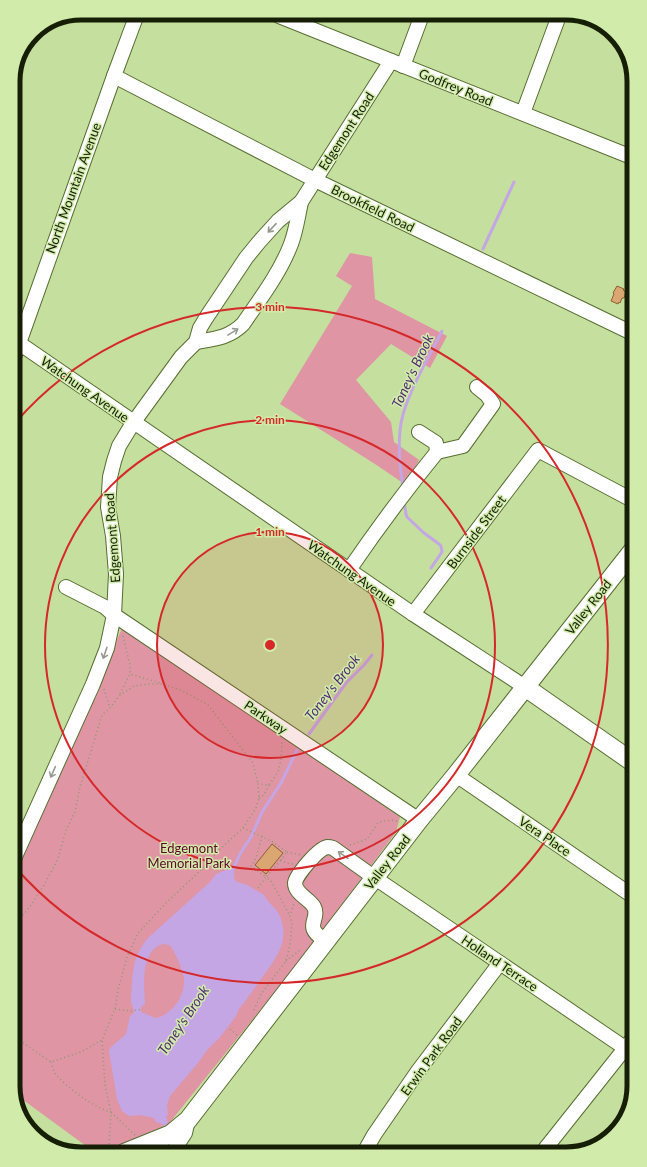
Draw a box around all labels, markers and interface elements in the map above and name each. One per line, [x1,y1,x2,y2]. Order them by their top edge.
street label: Godfrey Road [417,65,495,109]
street label: Edgemont Road [315,89,377,173]
street label: North Mountain Avenue [42,120,104,256]
street label: Brookfield Road [329,181,417,235]
one-way arrow [267,223,277,233]
text: 3 min [255,299,285,314]
one-way arrow [227,327,239,335]
water label: Toney's Brook [387,331,437,411]
street label: Watchung Avenue [38,353,132,426]
text: 2 min [255,412,285,427]
street label: Burnside Street [443,492,509,572]
street label: Edgemont Road [101,493,123,583]
text: 1 min [255,524,285,539]
street label: Watchung Avenue [305,537,399,610]
street label: Valley Road [561,576,615,638]
centre of rings [263,638,277,652]
one-way arrow [101,646,108,659]
water label: Toney's Brook [301,650,363,724]
street label: Parkway [241,697,291,737]
one-way arrow [49,766,56,778]
street label: Vera Place [516,813,574,859]
street label: Valley Road [360,831,414,893]
park label: Edgemont Memorial Park [148,840,231,871]
one-way arrow [337,851,348,859]
street label: Holland Terrace [459,932,541,995]
water label: Toney's Brook [154,982,212,1058]
street label: Erwin Park Road [397,1013,465,1099]

